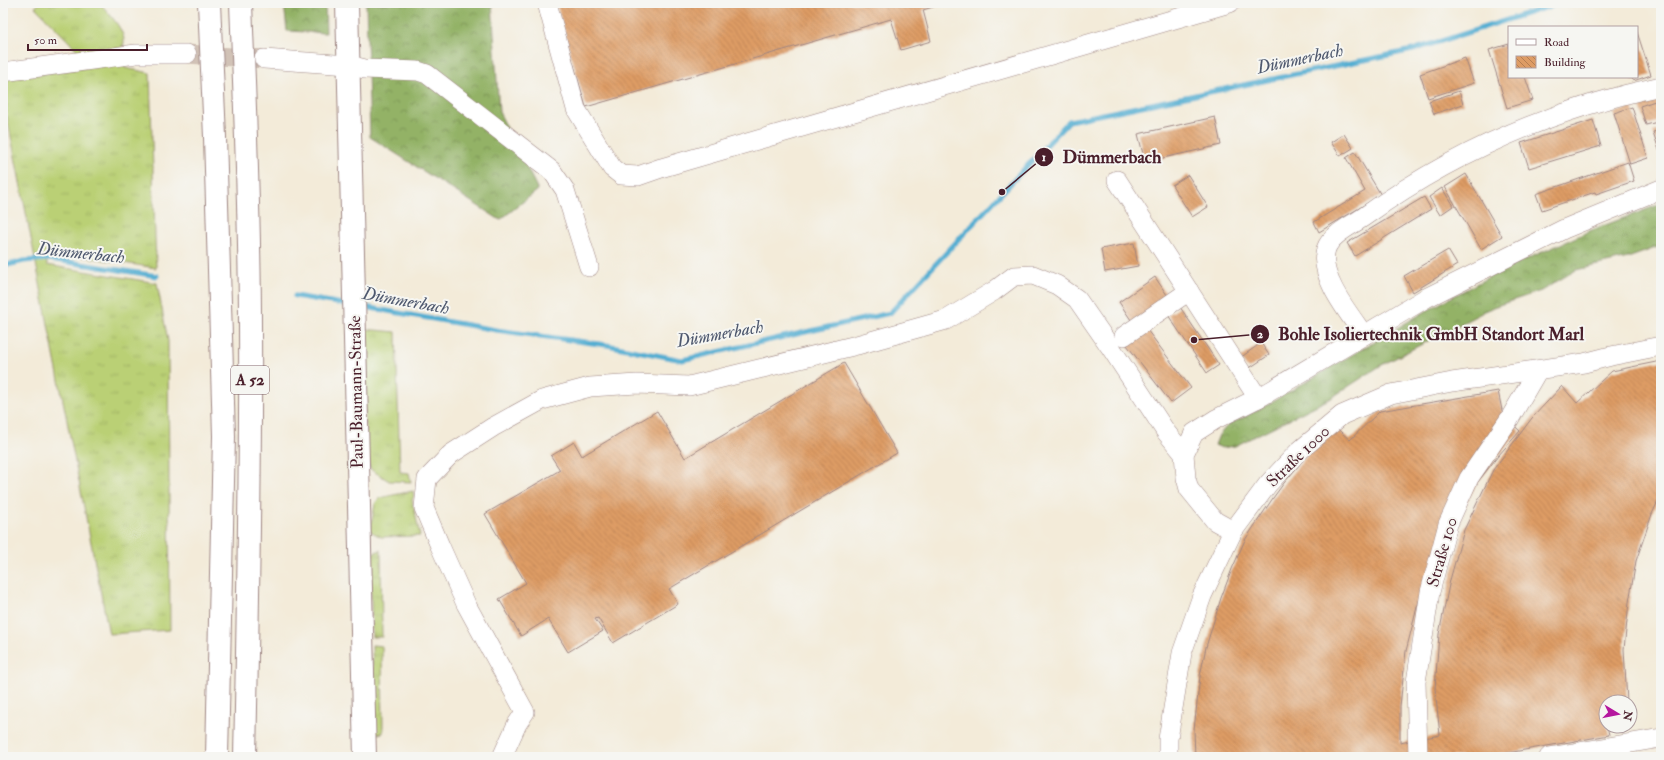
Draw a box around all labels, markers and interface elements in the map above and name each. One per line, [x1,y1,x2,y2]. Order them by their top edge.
scale bar [28,26,147,52]
legend [1508,26,1638,78]
text: 50 m [34,33,58,48]
text: Road [1544,35,1569,50]
water label: Dümmerbach [1254,39,1345,80]
text: Building [1544,55,1587,70]
callout: Dümmerbach [1034,142,1169,172]
text: Dümmerbach [1062,146,1162,169]
text: 1 [1042,150,1046,165]
water label: Dümmerbach [35,237,126,269]
water label: Dümmerbach [360,282,451,320]
street label: Paul-Baumann-Straße [344,315,368,469]
water label: Dümmerbach [674,315,765,353]
callout: Bohle Isoliertechnik GmbH Standort Marl [1250,319,1592,349]
text: Bohle Isoliertechnik GmbH Standort Marl [1278,323,1584,346]
text: 2 [1257,327,1263,342]
road number: A 52 [231,366,269,394]
street label: Straße 1000 [1262,421,1334,491]
street label: Straße 100 [1422,515,1462,589]
north arrow [1598,694,1638,734]
text: N [1620,709,1635,723]

